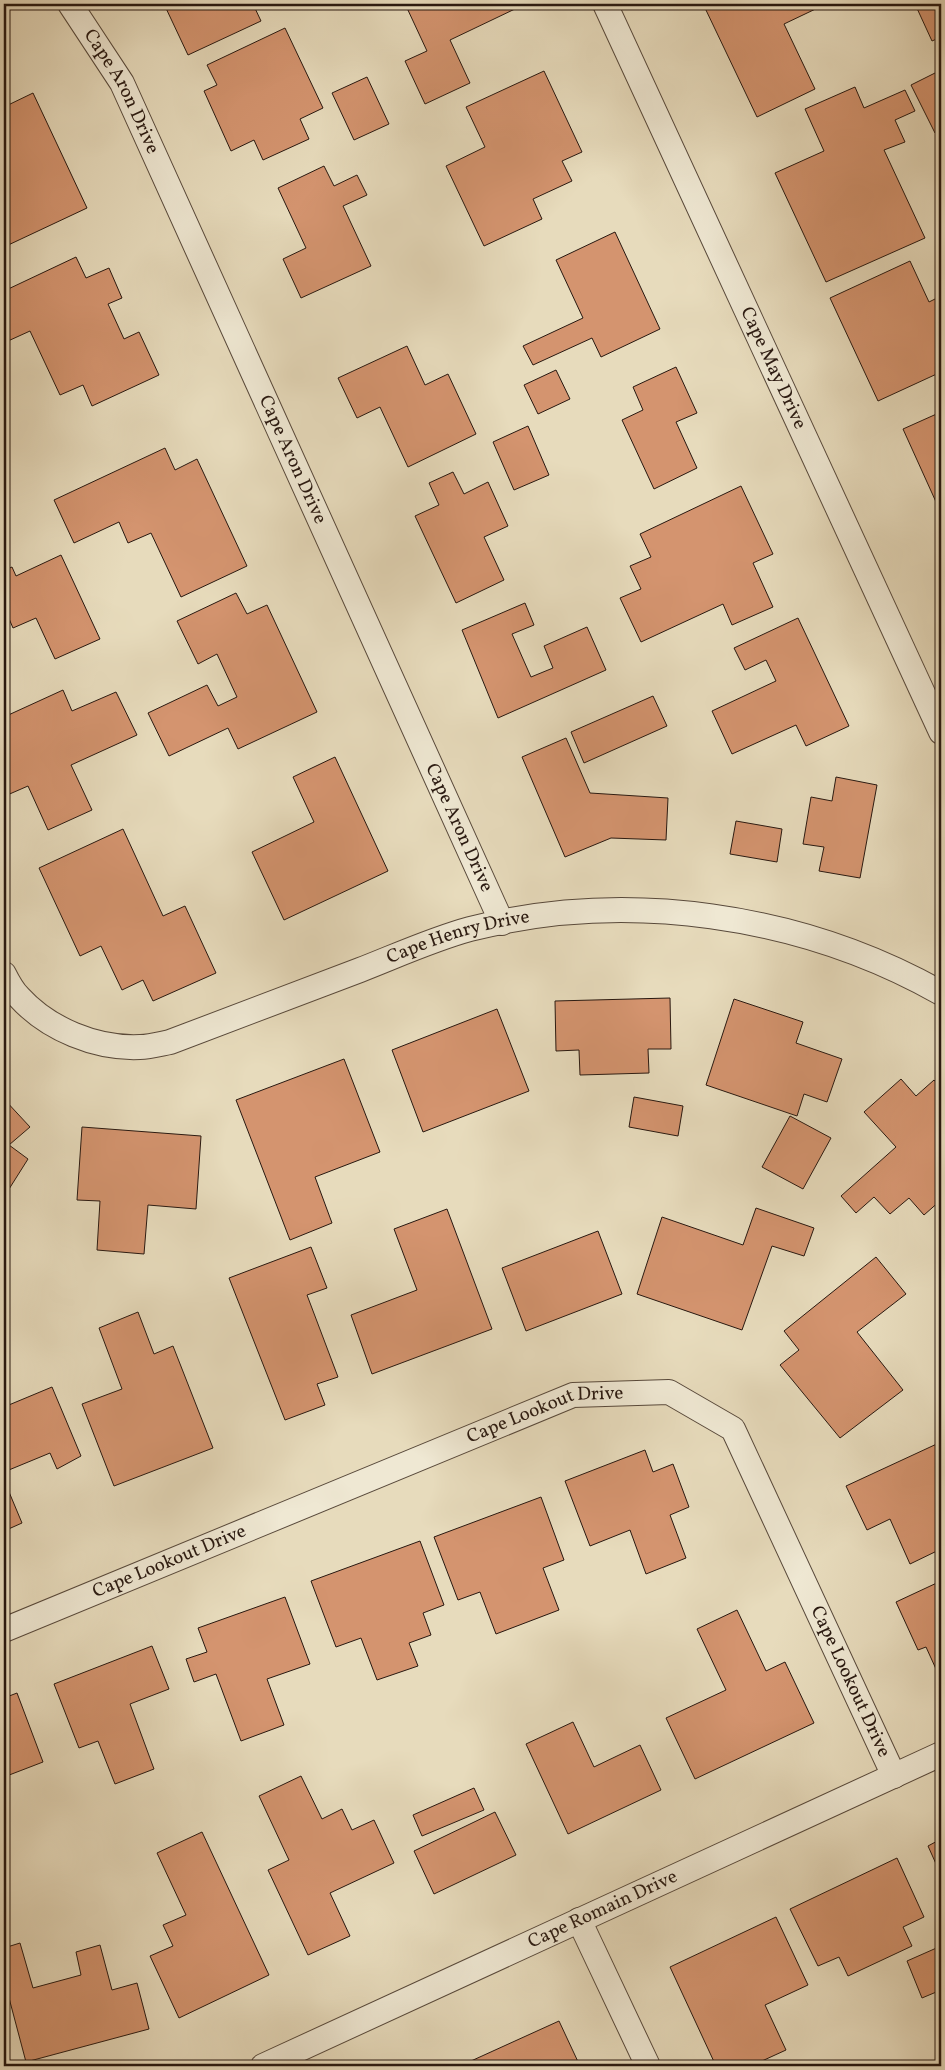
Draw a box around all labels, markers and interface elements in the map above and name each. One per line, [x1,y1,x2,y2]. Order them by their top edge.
street label: Cape Aron Drive [77,24,165,158]
street label: Cape May Drive [734,303,813,434]
street label: Cape Aron Drive [252,391,333,528]
street label: Cape Aron Drive [418,759,499,896]
street label: Cape Henry Drive [383,904,531,971]
street label: Cape Lookout Drive [463,1380,624,1450]
street label: Cape Lookout Drive [89,1518,250,1605]
street label: Cape Lookout Drive [804,1602,897,1761]
street label: Cape Romain Drive [524,1864,682,1955]

